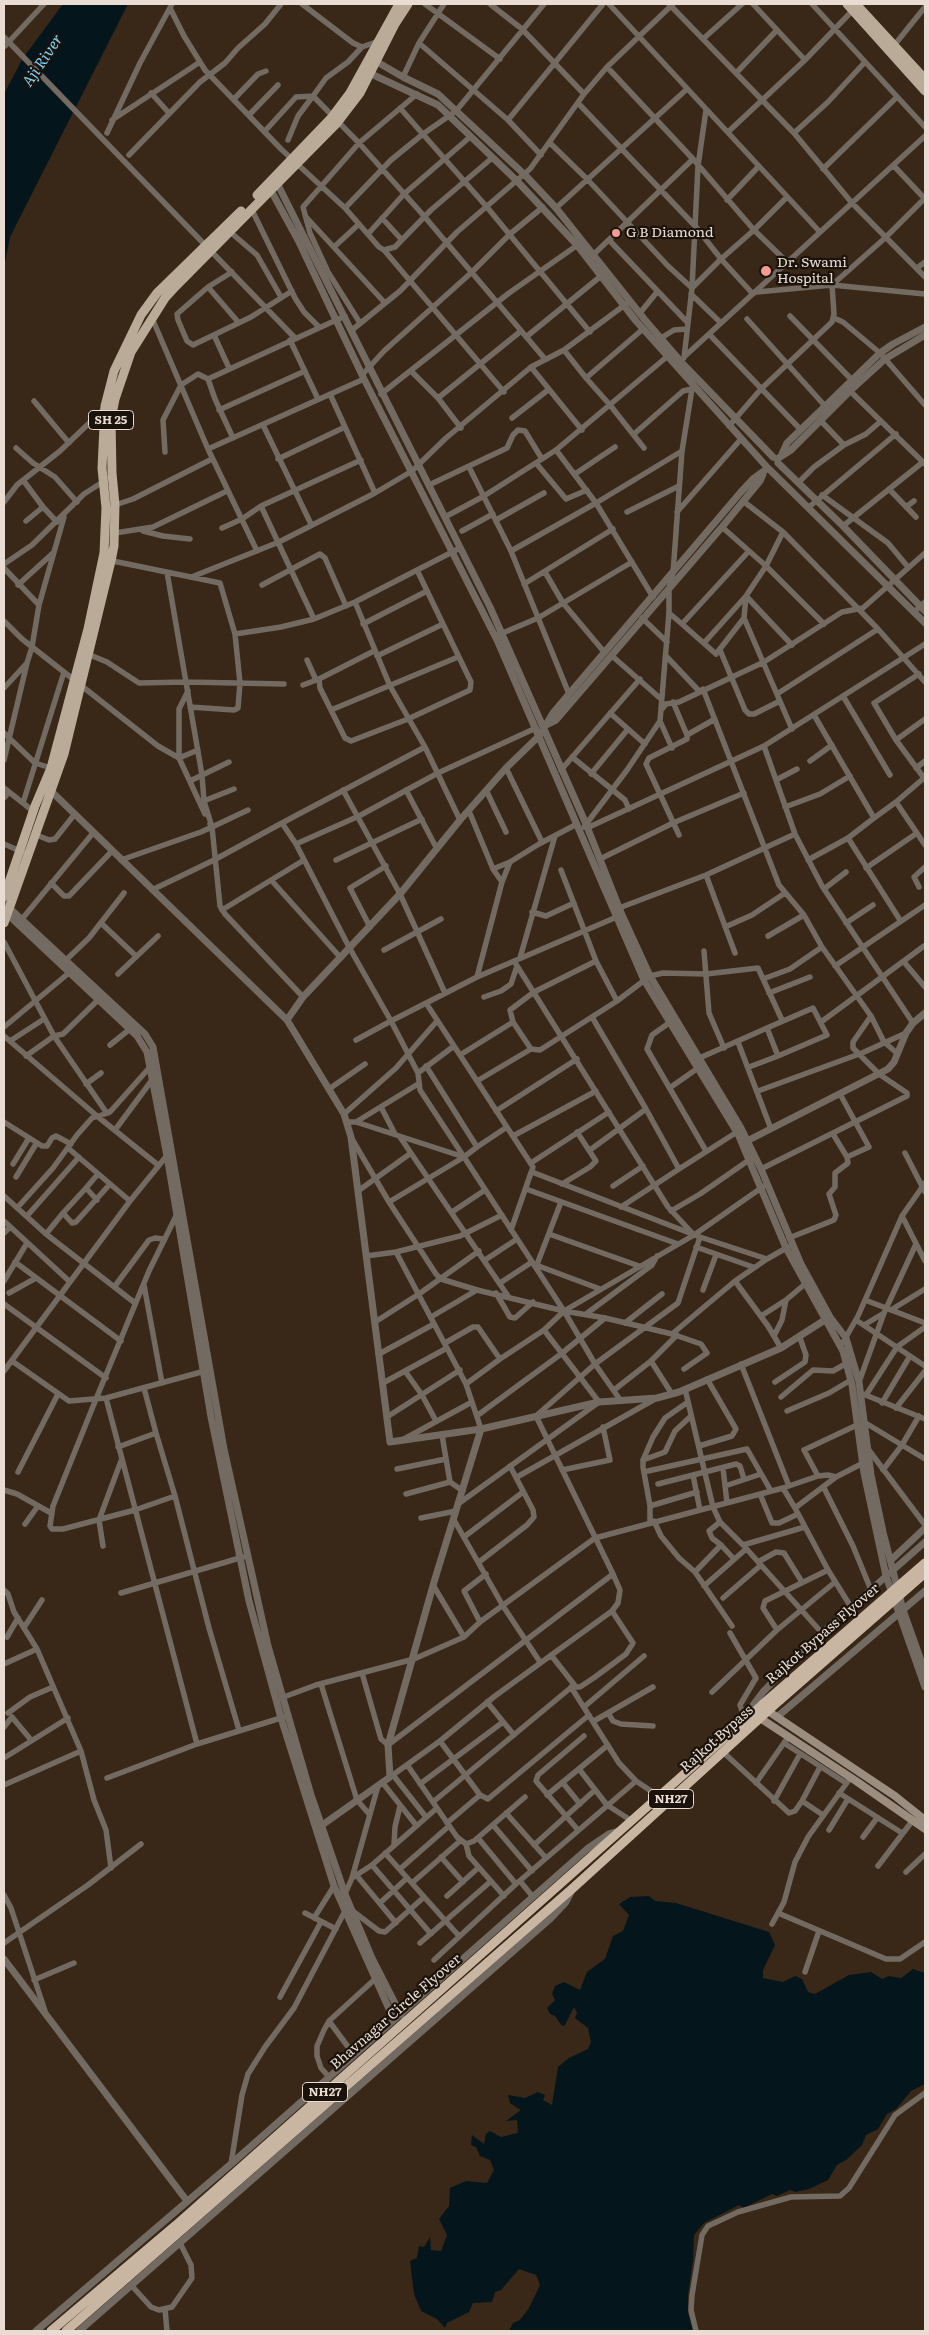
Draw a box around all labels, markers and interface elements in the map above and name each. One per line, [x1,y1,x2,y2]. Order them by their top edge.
water label: Aji River [19,31,67,91]
place label: G B Diamond [626,225,713,241]
marker: G B Diamond [610,227,622,239]
place label: Dr. Swami Hospital [777,255,847,288]
marker: Dr. Swami Hospital [759,264,773,278]
road number: SH 25 [88,410,134,430]
street label: Rajkot Bypass Flyover [763,1580,883,1688]
street label: Rajkot Bypass [677,1702,757,1776]
road number: NH27 [648,1790,694,1808]
street label: Bhavnagar Circle Flyover [327,1951,465,2073]
road number: NH27 [302,2082,348,2102]

